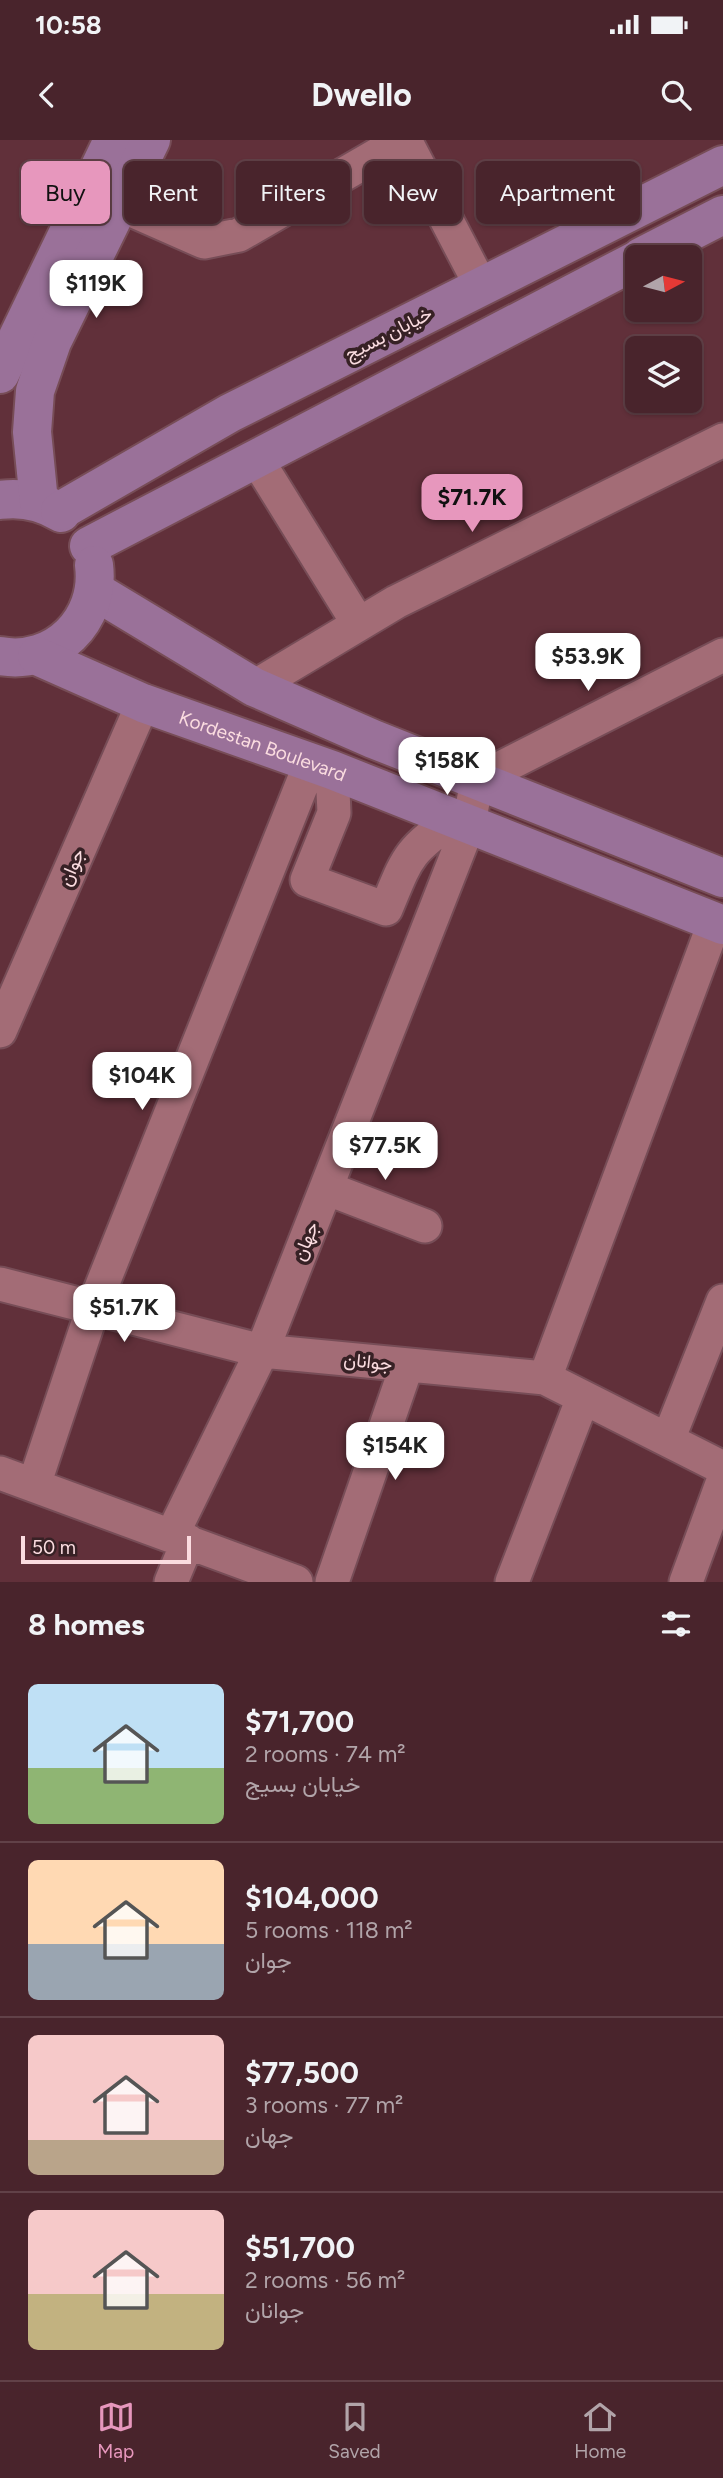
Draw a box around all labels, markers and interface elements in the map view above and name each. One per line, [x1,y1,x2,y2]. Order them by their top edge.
text: 10:58 [35,9,102,41]
icon: back [28,76,66,114]
text: Dwello [311,76,412,114]
icon: search [657,76,695,114]
chip: Buy [21,161,110,224]
chip: Rent [124,161,222,224]
chip: Filters [236,161,350,224]
chip: New [364,161,462,224]
chip: Apartment [476,161,640,224]
north arrow [625,245,702,322]
map controls [625,245,702,413]
pin: $119K [47,260,145,320]
text: $119K [66,269,126,297]
street label: خیابان بسیج [341,302,437,367]
button: layers [625,336,702,413]
pin: $71.7K [415,474,529,534]
text: $71.7K [437,483,507,511]
pin: $53.9K [531,634,645,693]
text: $53.9K [551,642,625,670]
street label: Kordestan Boulevard [176,706,350,786]
pin: $158K [398,738,496,797]
text: $158K [414,746,480,774]
street label: جوان [53,845,90,889]
pin: $104K [93,1052,191,1112]
text: $104K [108,1061,176,1089]
pin: $77.5K [328,1122,442,1182]
text: $77.5K [349,1131,421,1159]
street label: جهان [287,1218,324,1264]
pin: $51.7K [67,1284,181,1344]
text: $51.7K [89,1293,159,1321]
street label: جوانان [342,1348,393,1375]
pin: $154K [346,1422,444,1482]
text: $154K [362,1431,428,1459]
scale bar [21,1533,191,1565]
text: 50 m [32,1536,76,1559]
icon: filters [657,1605,695,1643]
text: 8 homes [28,1606,145,1643]
text: $71,700 [245,1703,354,1740]
icon: home [84,1712,168,1796]
text: 2 rooms · 74 m² [245,1740,406,1768]
text: خیابان بسیج [245,1770,360,1798]
text: $104,000 [245,1879,379,1916]
icon: home [84,1888,168,1972]
text: 5 rooms · 118 m² [245,1916,413,1944]
text: جوان [245,1946,292,1974]
text: $77,500 [245,2054,359,2091]
icon: home [84,2063,168,2147]
text: 3 rooms · 77 m² [245,2091,403,2119]
text: جهان [245,2121,293,2149]
text: $51,700 [245,2229,355,2266]
icon: home [84,2238,168,2322]
text: 2 rooms · 56 m² [245,2266,405,2294]
text: جوانان [245,2296,304,2324]
tab: Map [97,2398,135,2463]
tab: Saved [328,2398,381,2463]
tab: Home [574,2398,626,2463]

